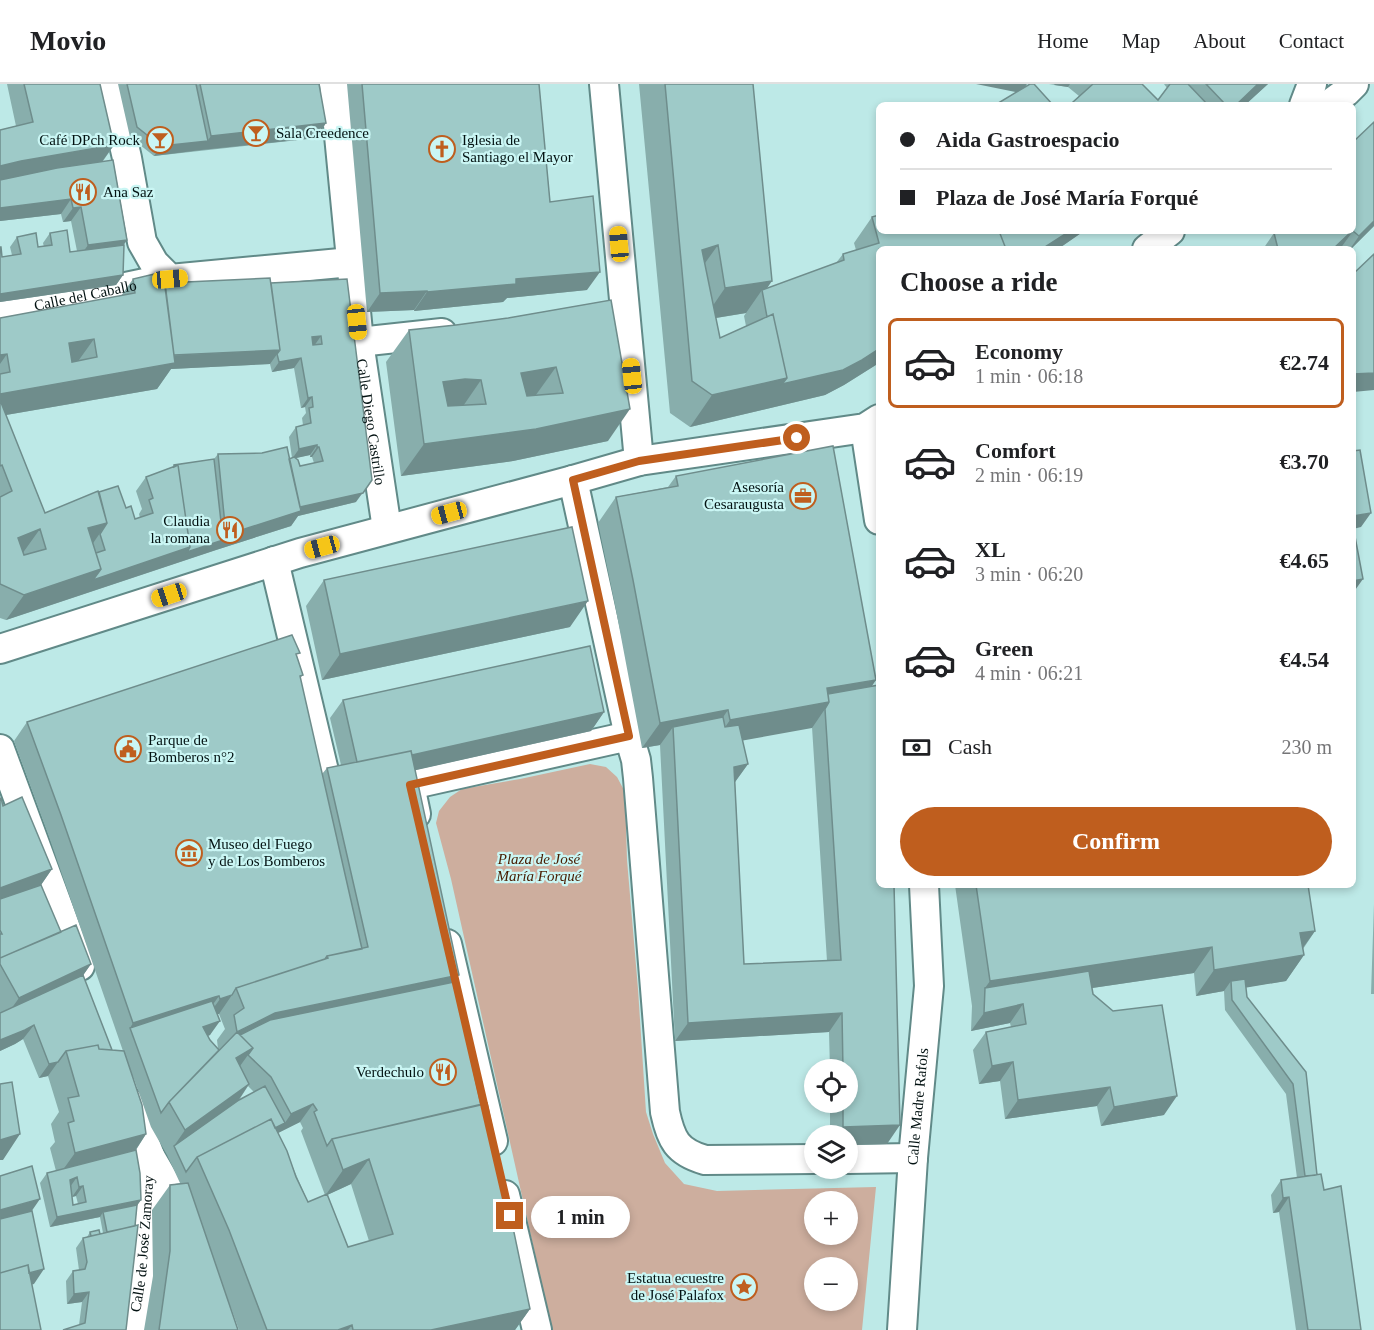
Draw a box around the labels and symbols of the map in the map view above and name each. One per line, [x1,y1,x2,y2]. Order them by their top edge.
bar icon: Sala Creedence [241,118,271,148]
bar icon: Café DPch Rock [145,125,175,155]
place label: Sala Creedence [276,125,369,141]
place label: Café DPch Rock [39,132,140,148]
place label: Iglesia de Santiago el Mayor [462,132,573,165]
church icon: Iglesia de Santiago el Mayor [427,134,457,164]
restaurant icon: Ana Saz [68,177,98,207]
place label: Ana Saz [103,184,154,200]
car [608,225,630,263]
car [151,268,189,290]
street label: Calle del Caballo [33,277,138,314]
car [346,303,368,341]
car [621,357,643,395]
street label: Calle Diego Castrillo [354,358,388,486]
route start [783,424,810,451]
place label: Asesoría Cesaraugusta [704,479,784,512]
office icon: Asesoría Cesaraugusta [788,481,818,511]
car [429,500,469,526]
place label: Claudia la romana [150,513,210,546]
restaurant icon: Claudia la romana [215,515,245,545]
car [302,534,342,560]
car [149,581,189,609]
place label: Parque de Bomberos n°2 [148,732,234,765]
public building icon: Parque de Bomberos n°2 [113,734,143,764]
place label: Museo del Fuego y de Los Bomberos [208,836,325,869]
museum icon: Museo del Fuego y de Los Bomberos [174,838,204,868]
park label: Plaza de José María Forqué [496,851,583,884]
street label: Calle Madre Rafols [905,1047,931,1166]
restaurant icon: Verdechulo [428,1057,458,1087]
place label: Verdechulo [356,1064,424,1080]
street label: Calle de José Zamoray [127,1174,157,1313]
callout: 1 min [531,1195,630,1237]
route end [496,1202,523,1229]
place label: Estatua ecuestre de José Palafox [627,1270,724,1303]
place icon: Estatua ecuestre de José Palafox [729,1272,759,1302]

